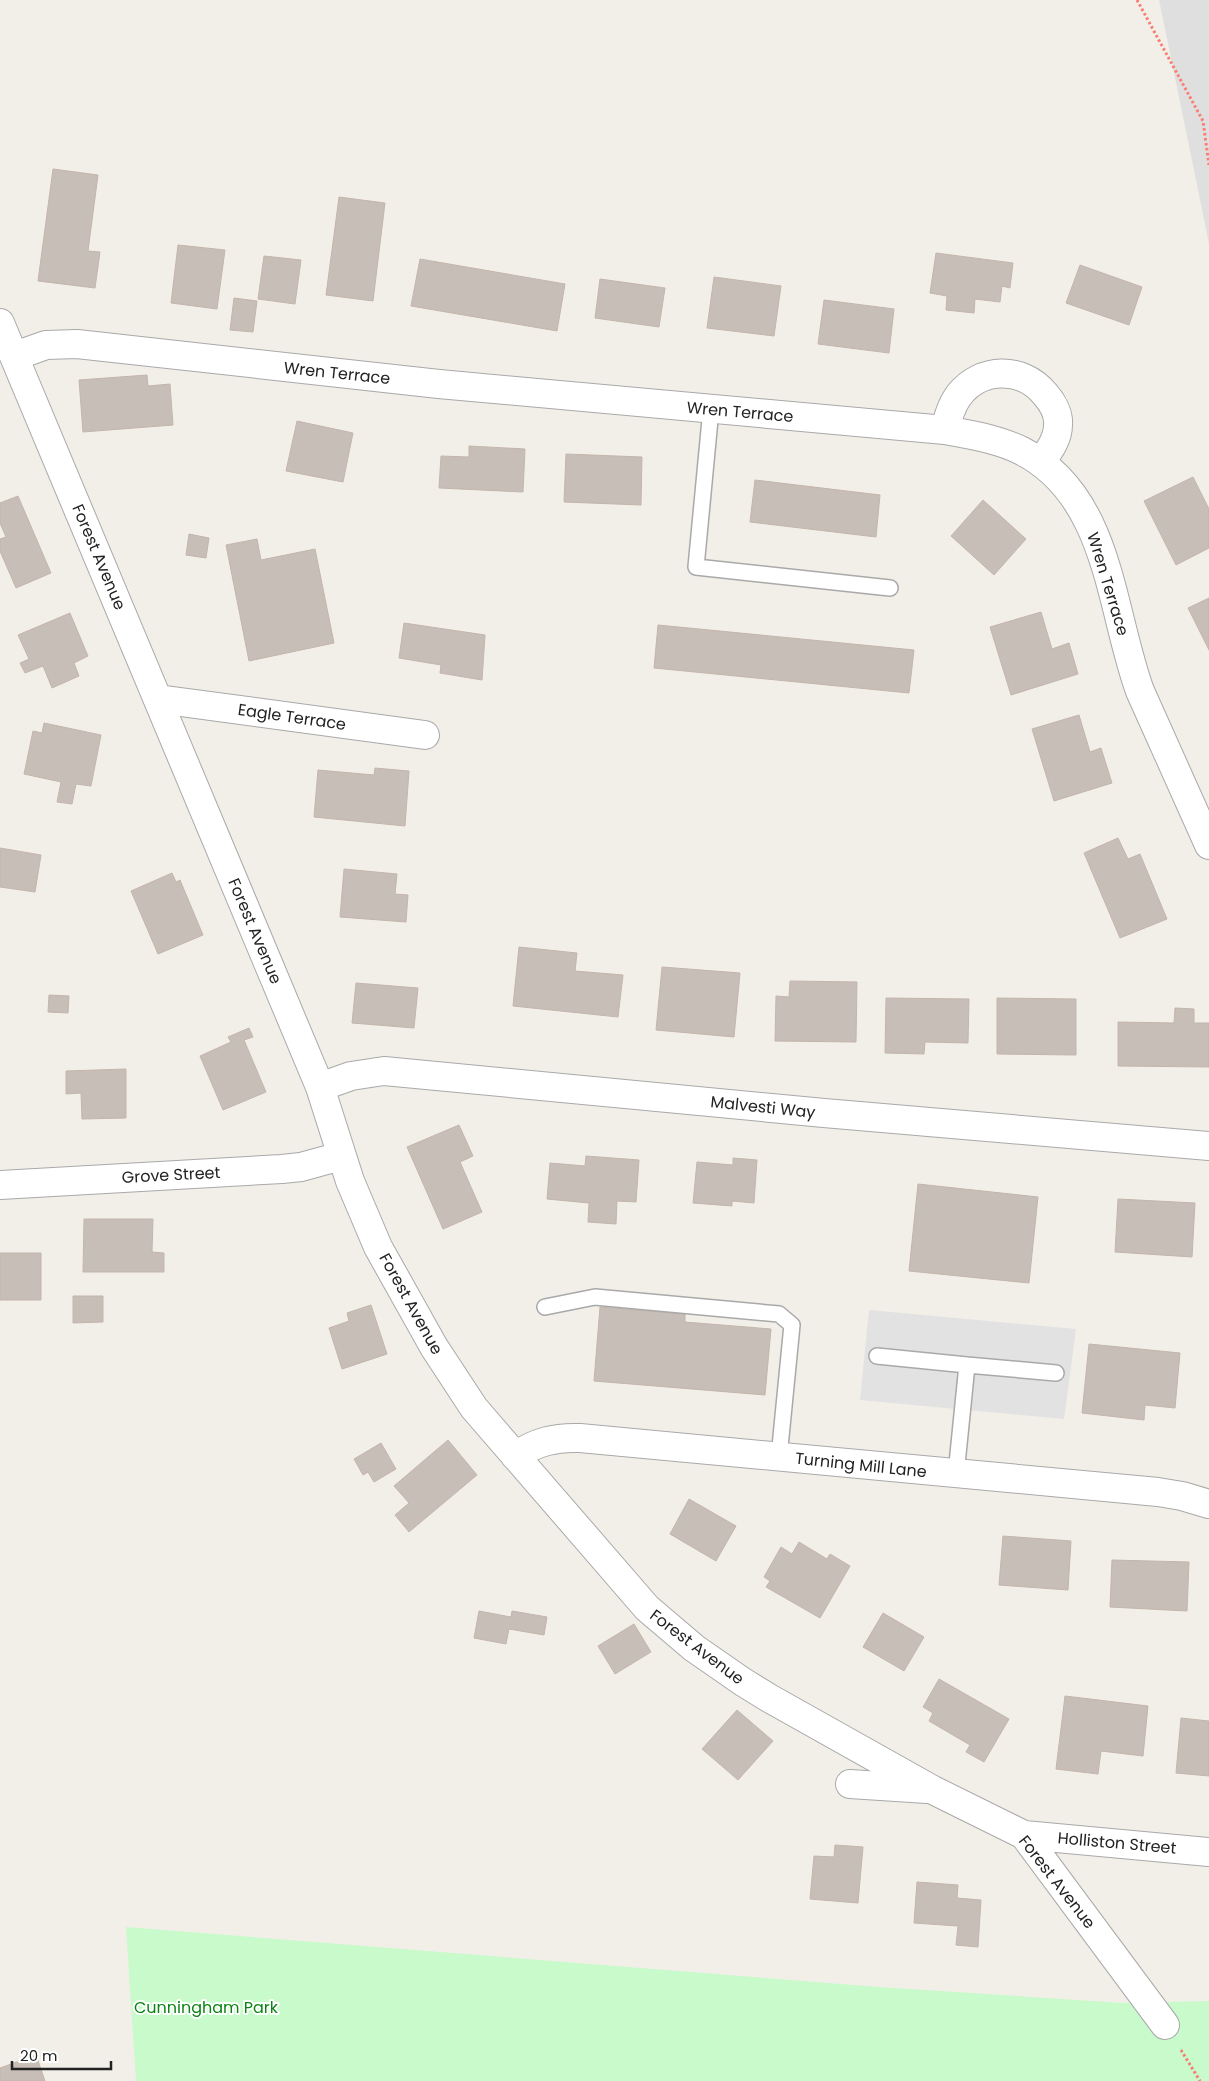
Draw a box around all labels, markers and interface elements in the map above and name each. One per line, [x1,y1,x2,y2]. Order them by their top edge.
street label: Wren Terrace [283,356,391,390]
street label: Wren Terrace [686,396,794,428]
street label: Forest Avenue [66,501,132,613]
street label: Wren Terrace [1081,529,1135,639]
street label: Eagle Terrace [236,698,348,736]
street label: Forest Avenue [222,875,288,987]
street label: Malvesti Way [709,1090,817,1124]
street label: Grove Street [121,1161,221,1189]
street label: Forest Avenue [374,1249,448,1359]
street label: Turning Mill Lane [794,1447,928,1483]
street label: Forest Avenue [645,1604,749,1690]
street label: Holliston Street [1057,1826,1177,1860]
street label: Forest Avenue [1013,1831,1101,1934]
park label: Cunningham Park [134,1996,279,2019]
scale bar [12,2038,111,2070]
text: 20 m [20,2045,58,2066]

